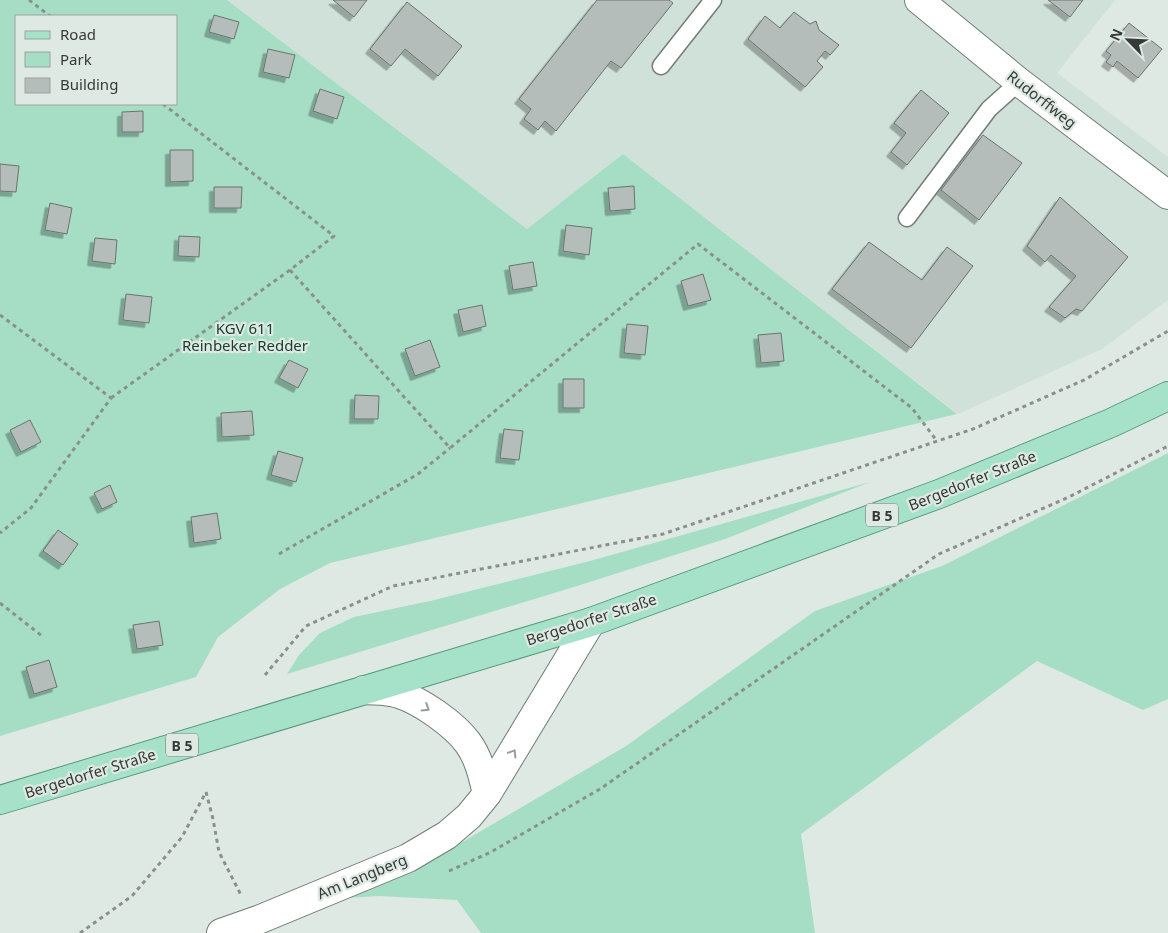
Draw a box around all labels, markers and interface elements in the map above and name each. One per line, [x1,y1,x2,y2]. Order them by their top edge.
legend [15,15,178,105]
north arrow [1103,15,1153,65]
text: Road [60,24,96,44]
text: N [1105,25,1127,44]
text: Park [60,49,92,69]
street label: Rudorffweg [1003,66,1081,132]
text: Building [60,74,118,94]
park label: KGV 611 Reinbeker Redder [182,318,308,355]
street label: Bergedorfer Straße [905,445,1039,515]
road number: B 5 [866,504,898,526]
street label: Bergedorfer Straße [523,588,659,650]
one-way arrow [421,702,430,712]
road number: B 5 [166,734,198,756]
street label: Bergedorfer Straße [22,744,158,802]
one-way arrow [506,749,516,758]
street label: Am Langberg [314,849,410,903]

